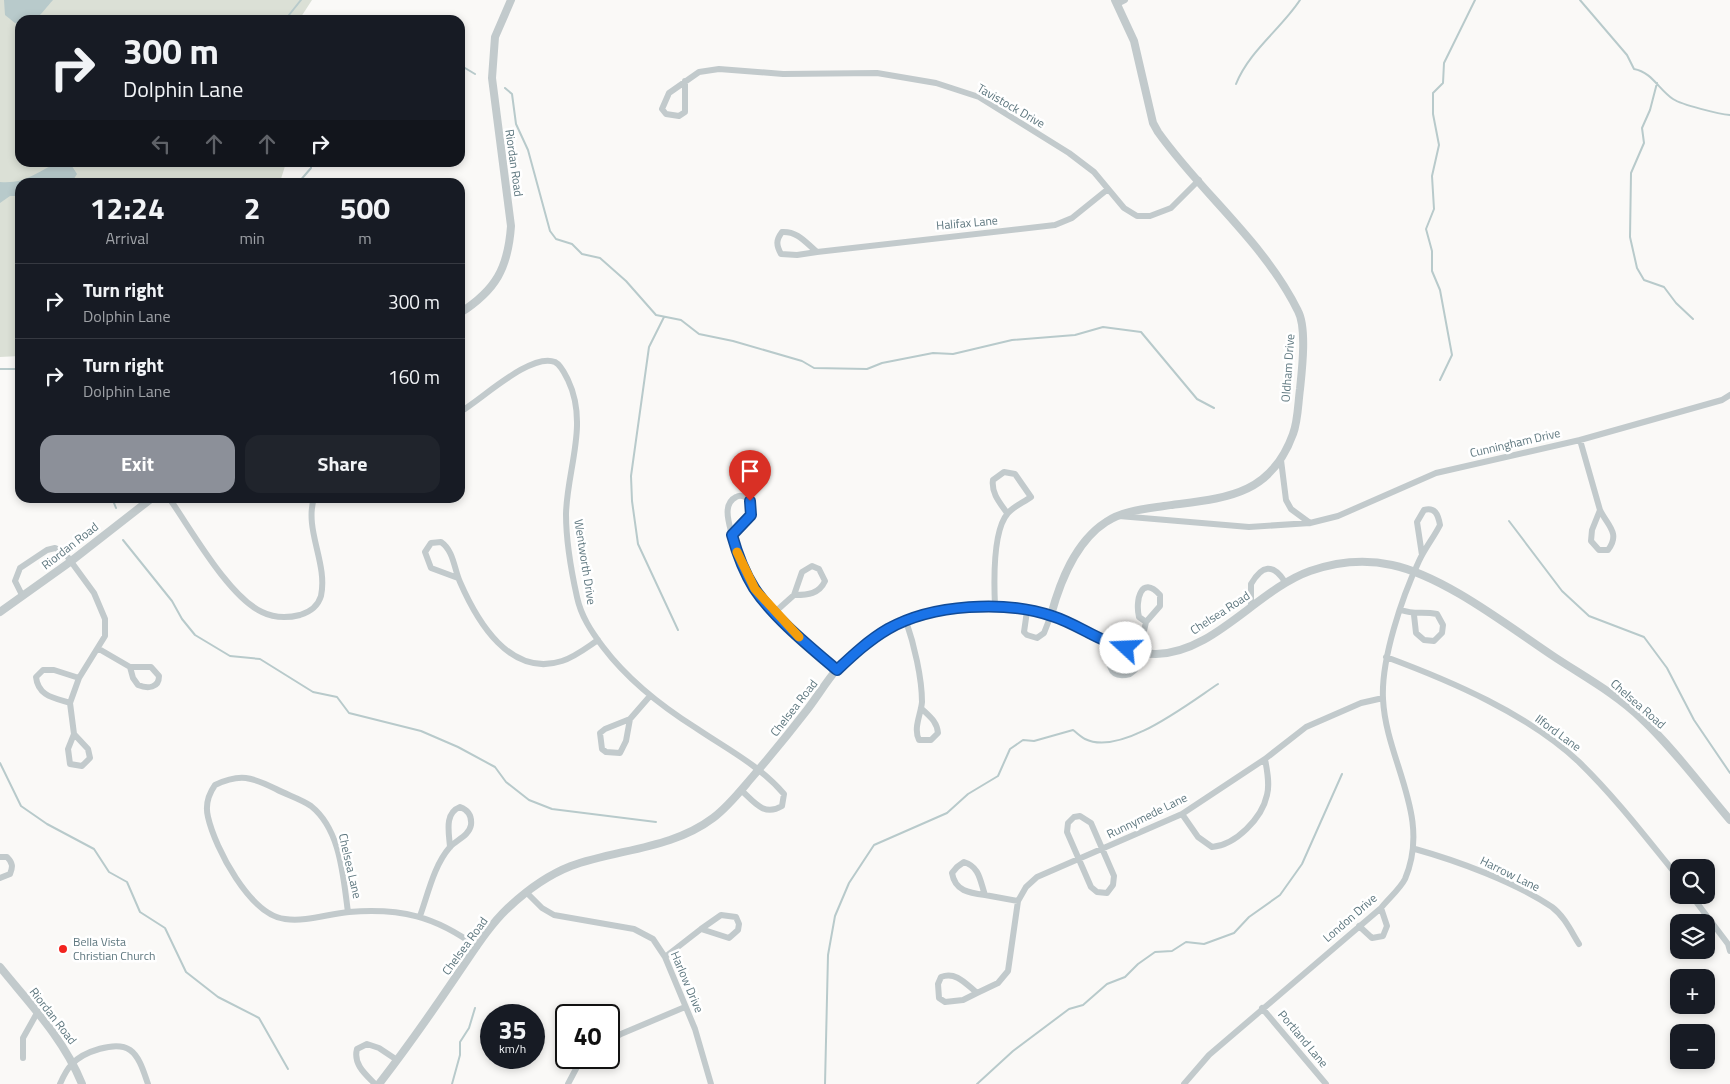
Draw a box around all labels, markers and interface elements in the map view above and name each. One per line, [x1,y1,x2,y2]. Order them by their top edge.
text: 300 m [123,24,219,78]
icon: right [40,35,105,100]
text: Dolphin Lane [123,72,243,106]
street label: Tavistock Drive [974,78,1049,133]
street label: Riordan Road [500,128,529,198]
icon: left [147,130,175,158]
icon: ahead [200,130,228,158]
icon: ahead [253,130,281,158]
icon: right [306,130,334,158]
text: 12:24 [90,185,165,231]
text: 2 [244,185,261,231]
text: 500 [340,185,390,231]
street label: Halifax Lane [935,210,999,235]
text: Arrival [106,226,149,250]
text: min [239,226,265,250]
text: m [358,226,372,250]
text: Turn right [83,275,164,304]
icon: right [40,287,68,315]
text: 300 m [388,287,440,316]
text: Dolphin Lane [83,304,170,328]
street label: Oldham Drive [1276,333,1299,403]
text: Turn right [83,350,164,379]
icon: right [40,362,68,390]
text: 160 m [388,362,440,391]
text: Dolphin Lane [83,379,170,403]
street label: Cunningham Drive [1468,423,1562,462]
button: Exit [40,435,235,493]
button: Share [245,435,440,493]
pin [729,450,771,501]
icon: arrive [736,457,764,485]
street label: Riordan Road [37,517,102,574]
street label: Wentworth Drive [569,518,602,606]
street label: Chelsea Road [1186,586,1253,639]
position arrow [1099,621,1151,673]
street label: Chelsea Road [1606,674,1670,733]
street label: Chelsea Road [765,675,822,740]
street label: Ilford Lane [1531,709,1585,756]
street label: Runnymede Lane [1103,788,1190,843]
street label: Chelsea Lane [334,831,367,900]
street label: Harrow Lane [1477,851,1543,896]
map controls [1670,859,1715,1069]
button: search [1670,859,1715,904]
street label: London Drive [1318,889,1381,947]
street label: Chelsea Road [437,913,492,979]
button: layers [1670,914,1715,959]
place label: Bella Vista Christian Church [73,932,155,965]
marker: Bella Vista Christian Church [57,943,69,955]
street label: Harlow Drive [666,948,709,1016]
button: + [1670,969,1715,1014]
street label: Riordan Road [25,983,82,1048]
speed limit sign: 40 [555,1004,620,1069]
street label: Portland Lane [1274,1006,1333,1072]
text: 35 [498,1011,527,1049]
button: − [1670,1024,1715,1069]
text: km/h [499,1039,526,1058]

